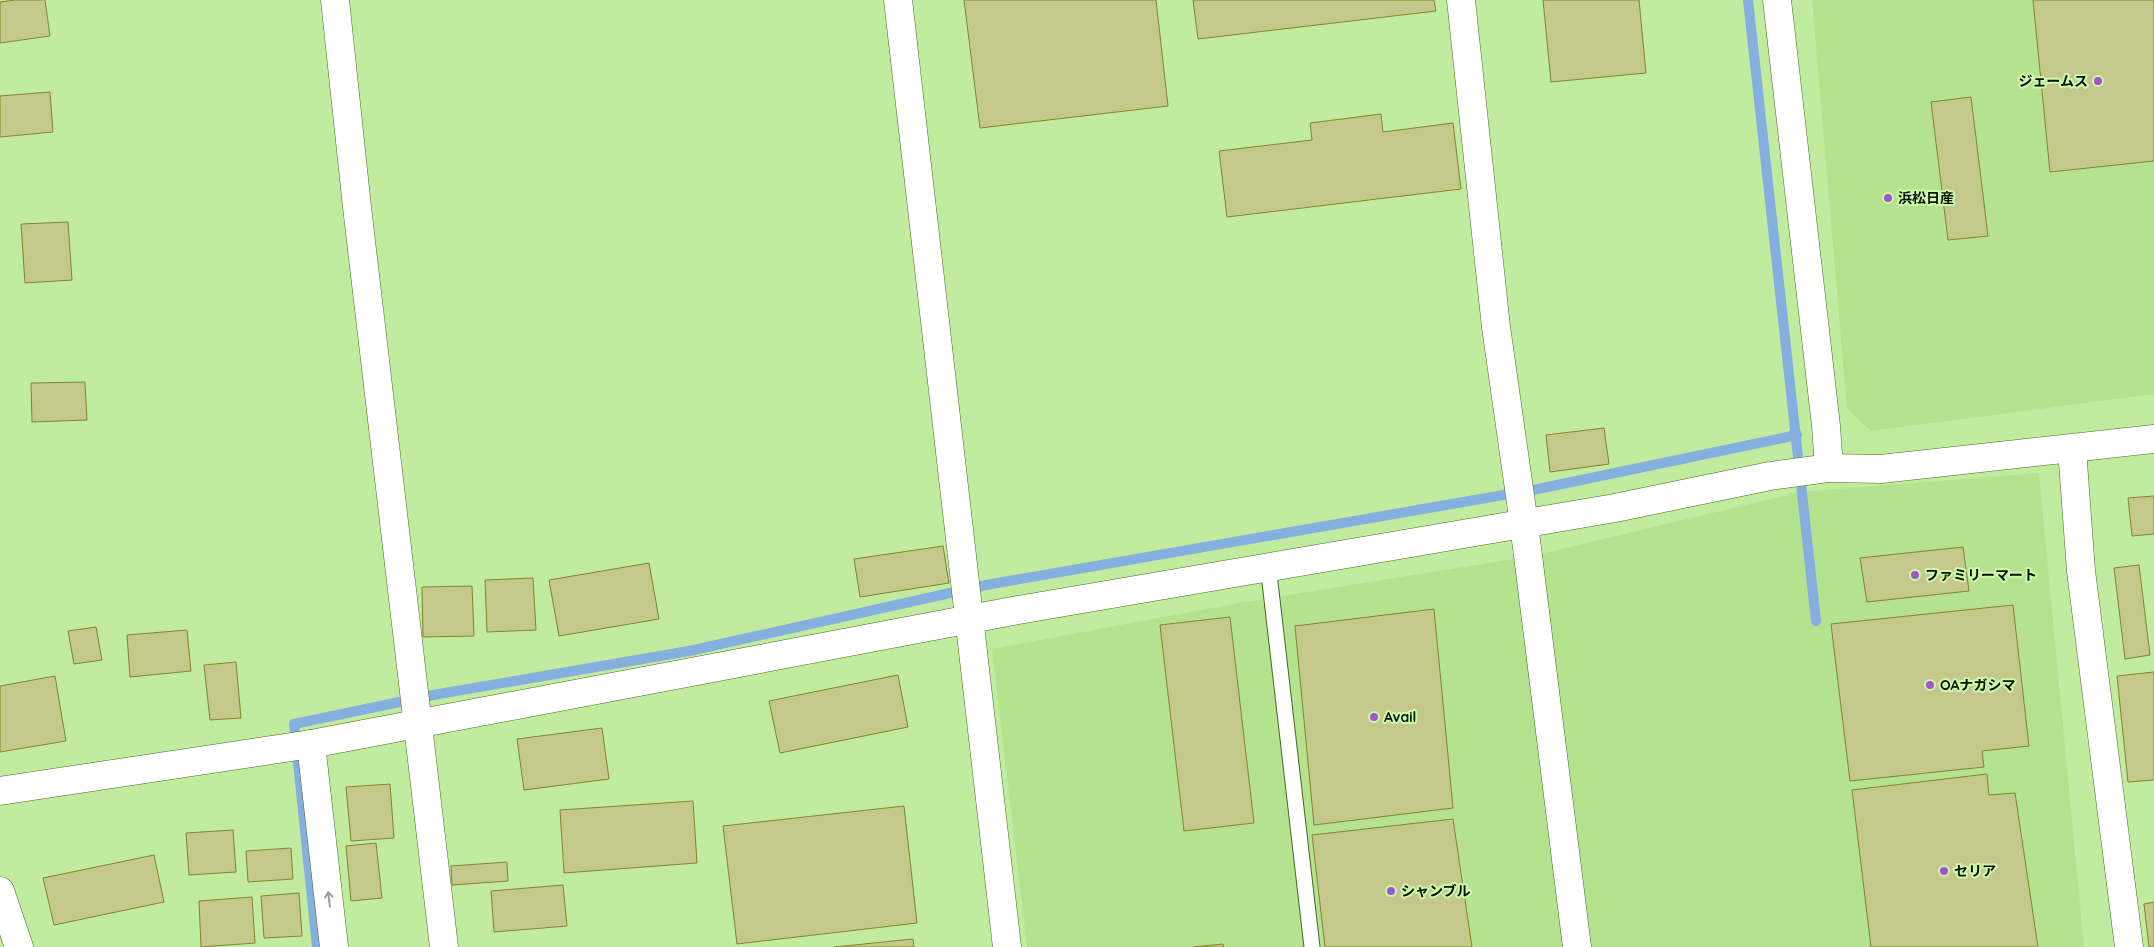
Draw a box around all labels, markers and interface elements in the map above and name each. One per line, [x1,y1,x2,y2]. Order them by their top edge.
place label: ジェームス [2018,72,2088,90]
marker: ジェームス [2092,75,2104,87]
place label: 浜松日産 [1898,189,1954,207]
marker: 浜松日産 [1882,192,1894,204]
place label: ファミリーマート [1925,566,2037,584]
marker: ファミリーマート [1909,569,1921,581]
place label: OAナガシマ [1940,676,2016,694]
marker: OAナガシマ [1924,679,1936,691]
place label: Avail [1384,708,1416,726]
marker: Avail [1368,711,1380,723]
place label: セリア [1954,862,1996,880]
marker: セリア [1938,865,1950,877]
place label: シャンブル [1401,882,1471,900]
marker: シャンブル [1385,885,1397,897]
one-way arrow [324,891,334,907]

